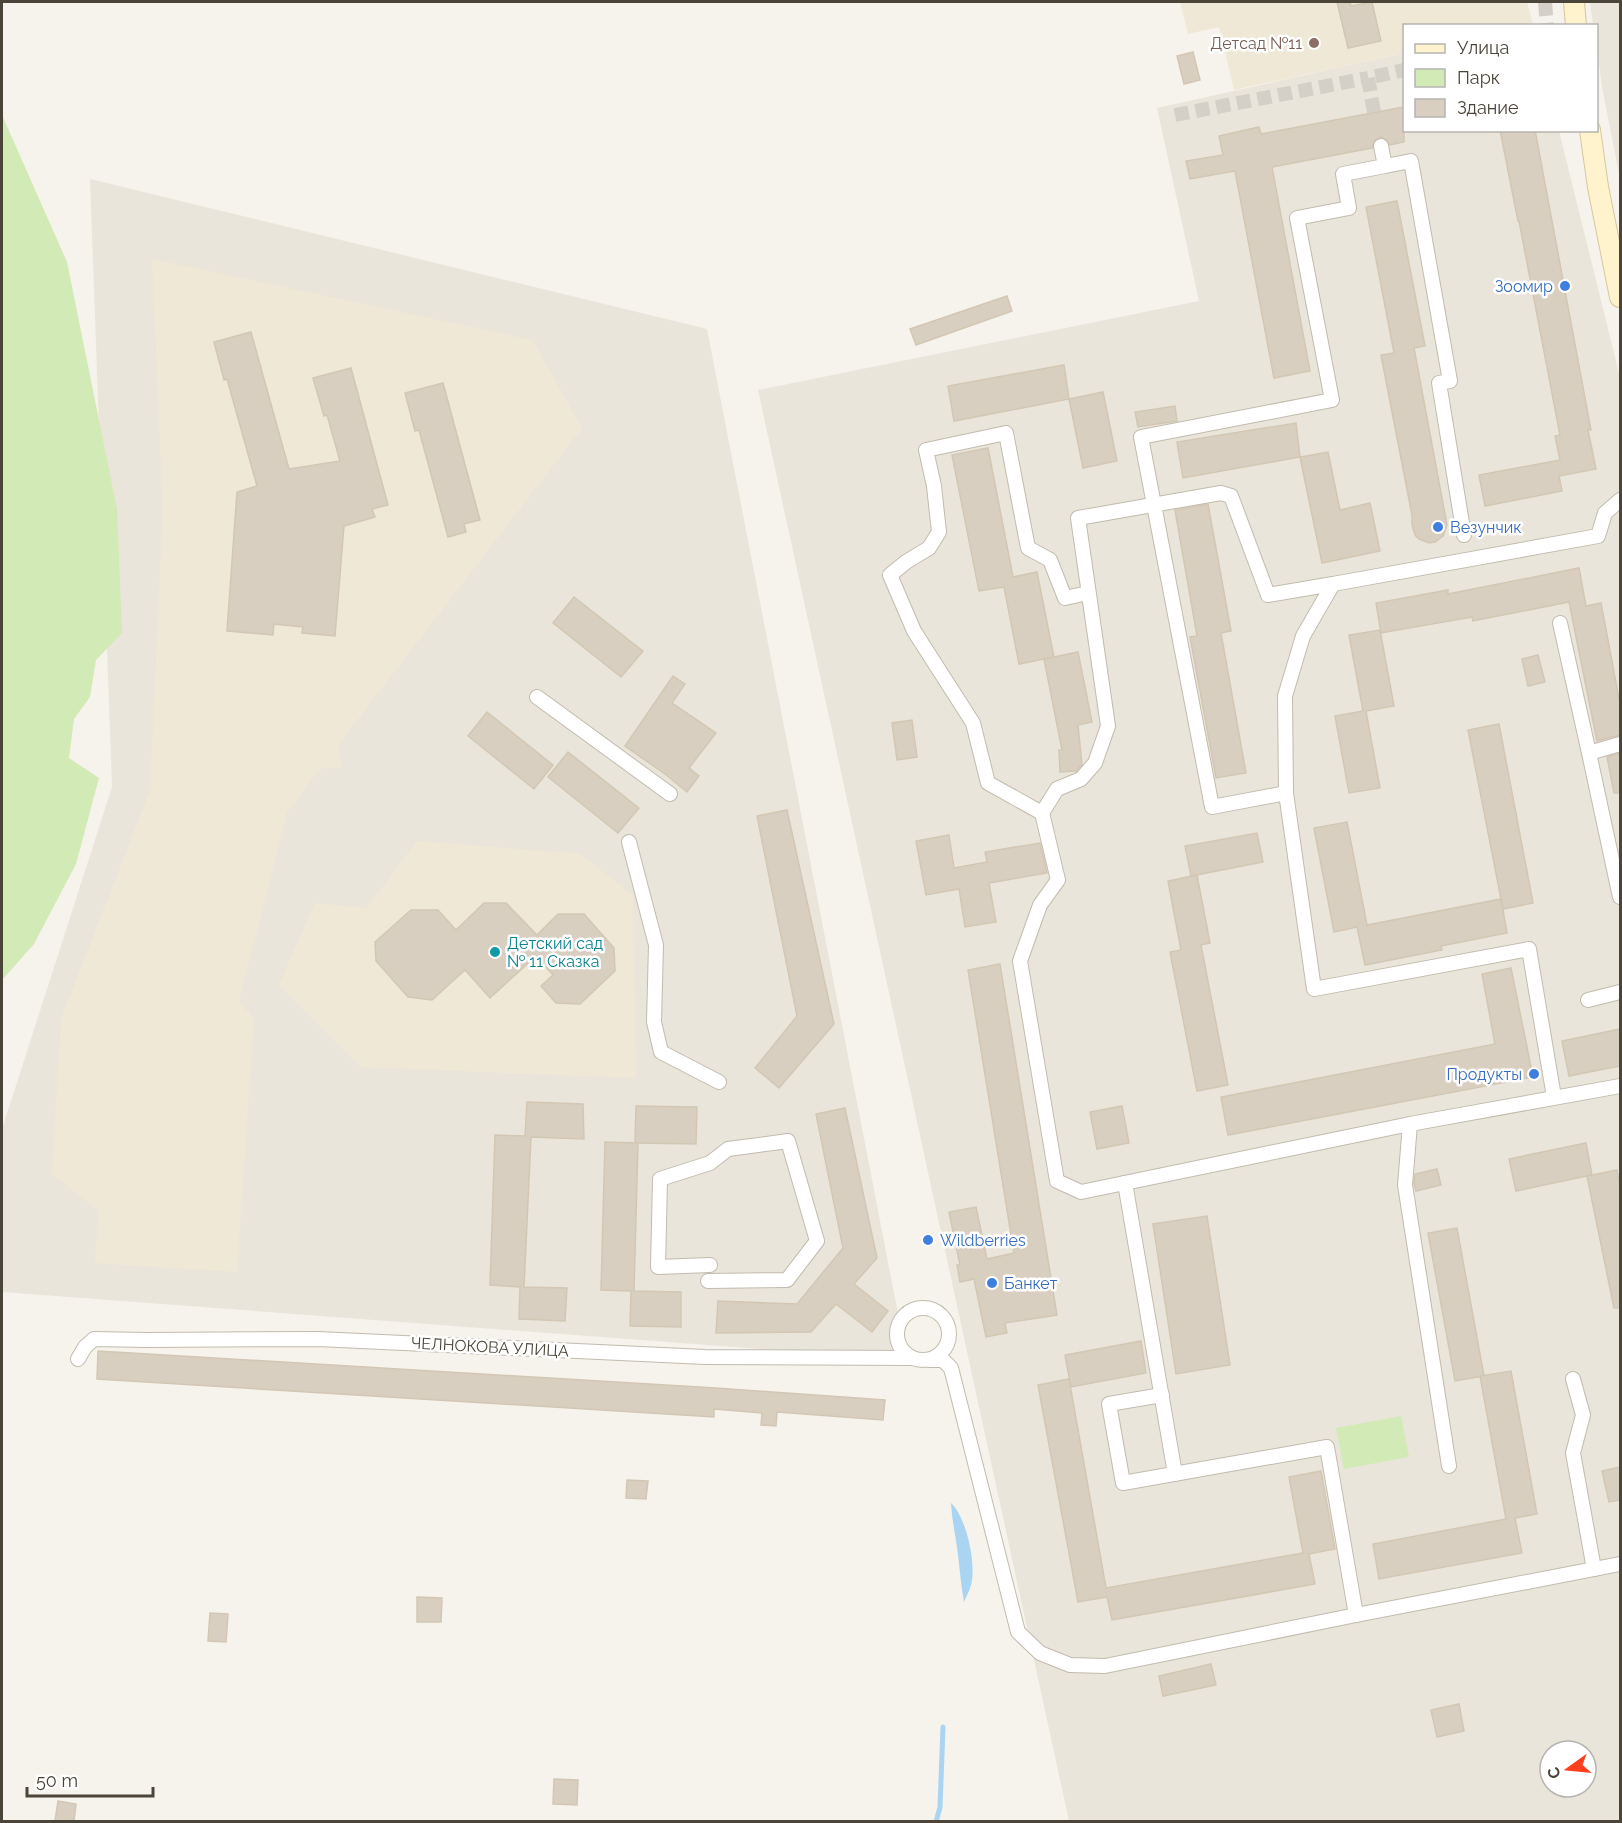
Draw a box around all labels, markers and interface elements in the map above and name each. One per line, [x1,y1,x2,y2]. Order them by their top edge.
legend [1403,24,1598,132]
place label: Детсад №11 [1210,34,1302,53]
marker: Детсад №11 [1307,36,1321,50]
text: Улица [1457,37,1509,58]
text: Парк [1457,67,1500,88]
text: Здание [1457,97,1519,118]
place label: Зоомир [1495,277,1553,296]
marker: Зоомир [1558,279,1572,293]
place label: Везунчик [1450,518,1522,537]
marker: Везунчик [1431,520,1445,534]
place label: Детский сад № 11 Сказка [507,934,603,971]
marker: Детский сад № 11 Сказка [488,945,502,959]
place label: Продукты [1446,1065,1522,1084]
marker: Продукты [1527,1067,1541,1081]
place label: Wildberries [940,1231,1026,1250]
marker: Wildberries [921,1233,935,1247]
place label: Банкет [1004,1274,1058,1293]
marker: Банкет [985,1276,999,1290]
street label: ЧЕЛНОКОВА УЛИЦА [411,1333,570,1361]
north arrow [1538,1739,1598,1799]
scale bar [27,1760,153,1798]
text: С [1543,1765,1565,1781]
text: 50 m [36,1770,78,1791]

